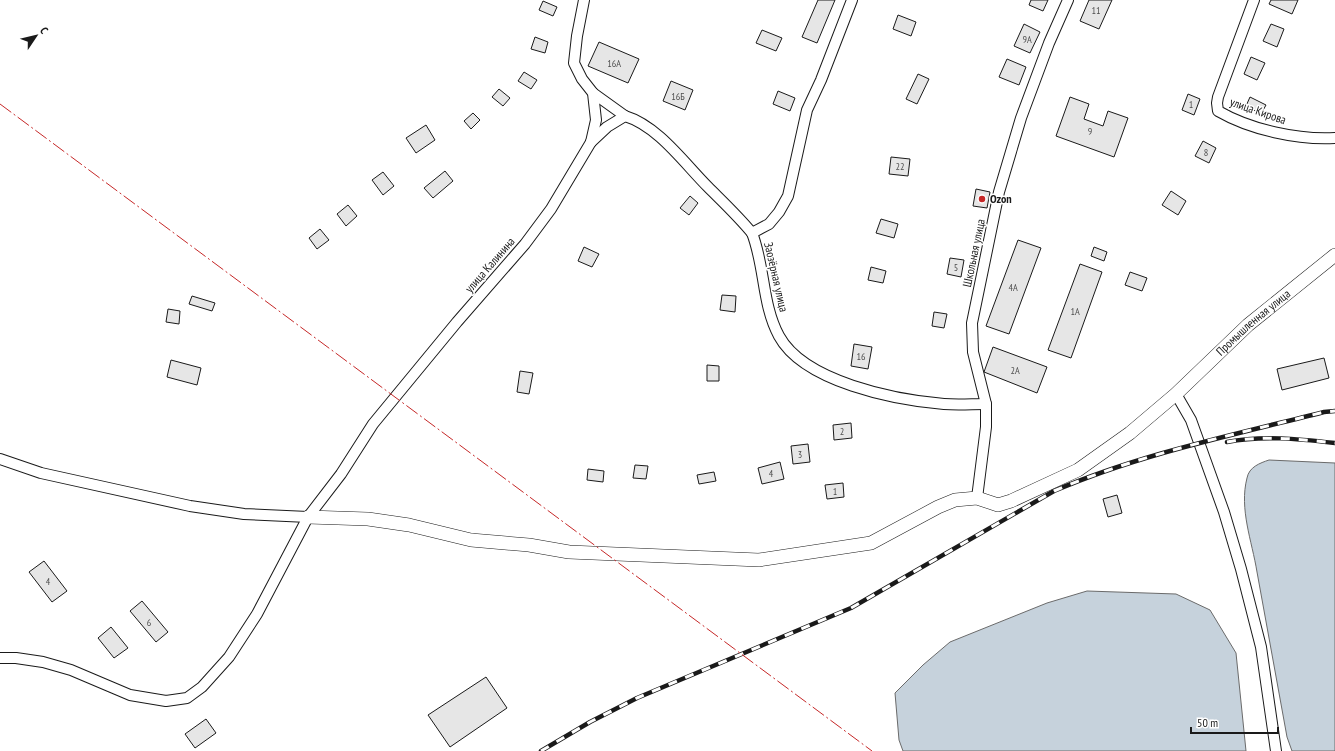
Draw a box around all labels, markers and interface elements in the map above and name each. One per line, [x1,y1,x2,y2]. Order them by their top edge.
house number: 11 [1092,4,1101,17]
north arrow [16,16,56,56]
text: С [37,24,51,36]
house number: 9А [1022,33,1032,46]
house number: 16А [607,57,621,70]
house number: 16Б [671,90,685,103]
street label: улица Кирова [1228,94,1288,127]
house number: 1 [1189,98,1193,111]
house number: 9 [1088,125,1092,138]
house number: 8 [1204,146,1208,159]
house number: 22 [896,160,905,173]
place label: Ozon [990,191,1012,206]
marker: Ozon [977,194,987,204]
street label: Школьная улица [959,217,988,288]
street label: улица Калинина [461,234,518,295]
street label: Заозёрная улица [761,240,792,314]
house number: 5 [954,261,958,274]
house number: 4А [1008,281,1018,294]
street label: Промышленная улица [1213,286,1293,359]
house number: 1А [1070,305,1080,318]
house number: 16 [857,350,866,363]
house number: 2А [1010,364,1020,377]
house number: 2 [840,425,844,438]
house number: 3 [798,448,802,461]
house number: 4 [769,467,774,480]
house number: 1 [833,485,837,498]
house number: 4 [46,575,51,588]
house number: 6 [147,616,152,629]
scale bar [1191,709,1278,735]
text: 50 m [1197,715,1218,730]

